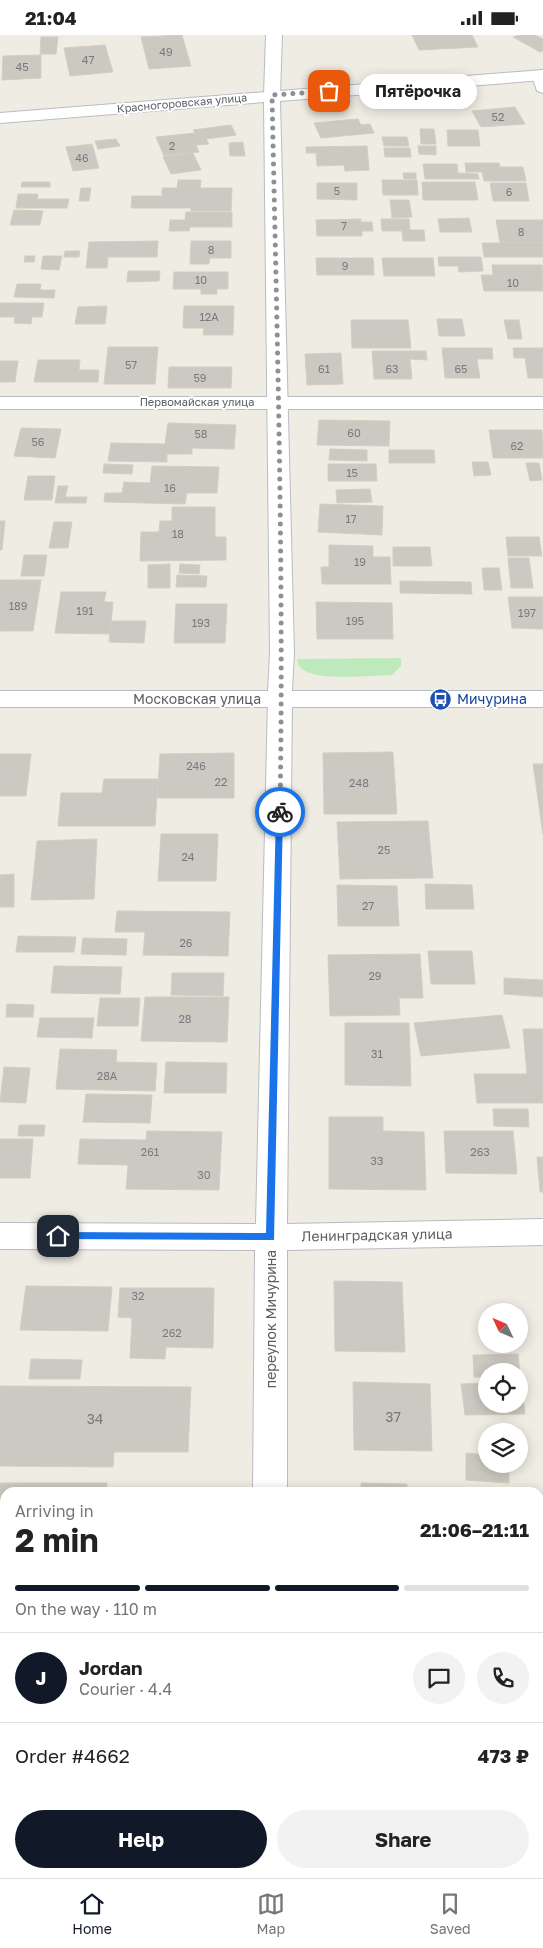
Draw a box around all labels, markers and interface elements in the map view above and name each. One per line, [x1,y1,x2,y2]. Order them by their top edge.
text: 21:04 [25,6,77,29]
house number: 49 [159,45,173,58]
house number: 47 [82,53,94,66]
house number: 45 [15,60,29,73]
pin [308,70,350,112]
callout: Пятёрочка [359,73,476,109]
icon: bag [315,77,343,105]
text: Пятёрочка [375,81,461,101]
street label: Красногоровская улица [116,90,248,115]
house number: 52 [492,110,504,123]
house number: 2 [169,139,175,152]
house number: 46 [75,151,89,164]
house number: 5 [334,184,340,197]
house number: 6 [506,185,513,198]
house number: 7 [341,219,347,232]
house number: 8 [518,225,525,238]
house number: 8 [208,243,215,256]
house number: 9 [342,259,348,272]
house number: 10 [195,273,207,286]
house number: 10 [507,276,519,289]
house number: 12А [199,310,219,323]
house number: 57 [125,358,137,371]
house number: 61 [318,362,330,375]
house number: 63 [385,362,399,375]
house number: 65 [454,362,468,375]
house number: 59 [193,371,207,384]
street label: Первомайская улица [140,395,254,408]
house number: 60 [347,426,361,439]
house number: 58 [194,427,208,440]
house number: 56 [31,435,45,448]
house number: 62 [510,439,524,452]
house number: 15 [346,466,358,479]
house number: 16 [164,481,176,494]
house number: 17 [345,512,357,525]
house number: 18 [172,527,184,540]
house number: 19 [354,555,366,568]
house number: 189 [9,599,27,612]
house number: 191 [76,604,94,617]
house number: 197 [518,606,536,619]
house number: 195 [346,614,364,627]
house number: 193 [192,616,210,629]
bus stop icon: Мичурина [429,687,453,711]
street label: Московская улица [133,690,261,707]
place label: Мичурина [457,690,527,707]
house number: 246 [186,759,206,772]
house number: 22 [215,775,227,788]
house number: 248 [349,776,369,789]
courier [255,787,305,837]
icon: bike [266,798,294,826]
house number: 25 [378,843,390,856]
house number: 24 [181,850,195,863]
house number: 27 [362,899,374,912]
house number: 26 [179,936,193,949]
house number: 29 [368,969,382,982]
house number: 28 [178,1012,192,1025]
house number: 31 [371,1047,383,1060]
house number: 28А [97,1069,118,1082]
house number: 261 [141,1145,159,1158]
house number: 263 [470,1145,490,1158]
house number: 33 [371,1154,383,1167]
house number: 30 [197,1168,211,1181]
pin [37,1215,79,1257]
icon: home [44,1222,72,1250]
street label: Ленинградская улица [301,1225,453,1244]
street label: переулок Мичурина [262,1250,279,1388]
house number: 32 [132,1289,144,1302]
north arrow [478,1303,528,1353]
map controls [478,1303,528,1473]
house number: 262 [162,1326,182,1339]
button: locate [478,1363,528,1413]
house number: 37 [385,1408,401,1425]
house number: 34 [87,1410,103,1427]
button: layers [478,1423,528,1473]
text: Arriving in [15,1501,94,1521]
text: 21:06–21:11 [420,1518,529,1541]
text: 2 min [15,1521,99,1559]
text: On the way · 110 m [15,1599,157,1619]
button: chat [413,1652,465,1704]
button: phone [477,1652,529,1704]
text: Jordan [79,1656,143,1679]
text: J [36,1666,46,1689]
text: Courier · 4.4 [79,1679,172,1699]
text: Order #4662 [15,1744,130,1767]
text: 473 ₽ [478,1744,529,1767]
button: Help [15,1810,267,1868]
button: Share [277,1810,529,1868]
tab: Home [72,1890,112,1937]
tab: Map [257,1890,285,1937]
tab: Saved [430,1890,471,1937]

